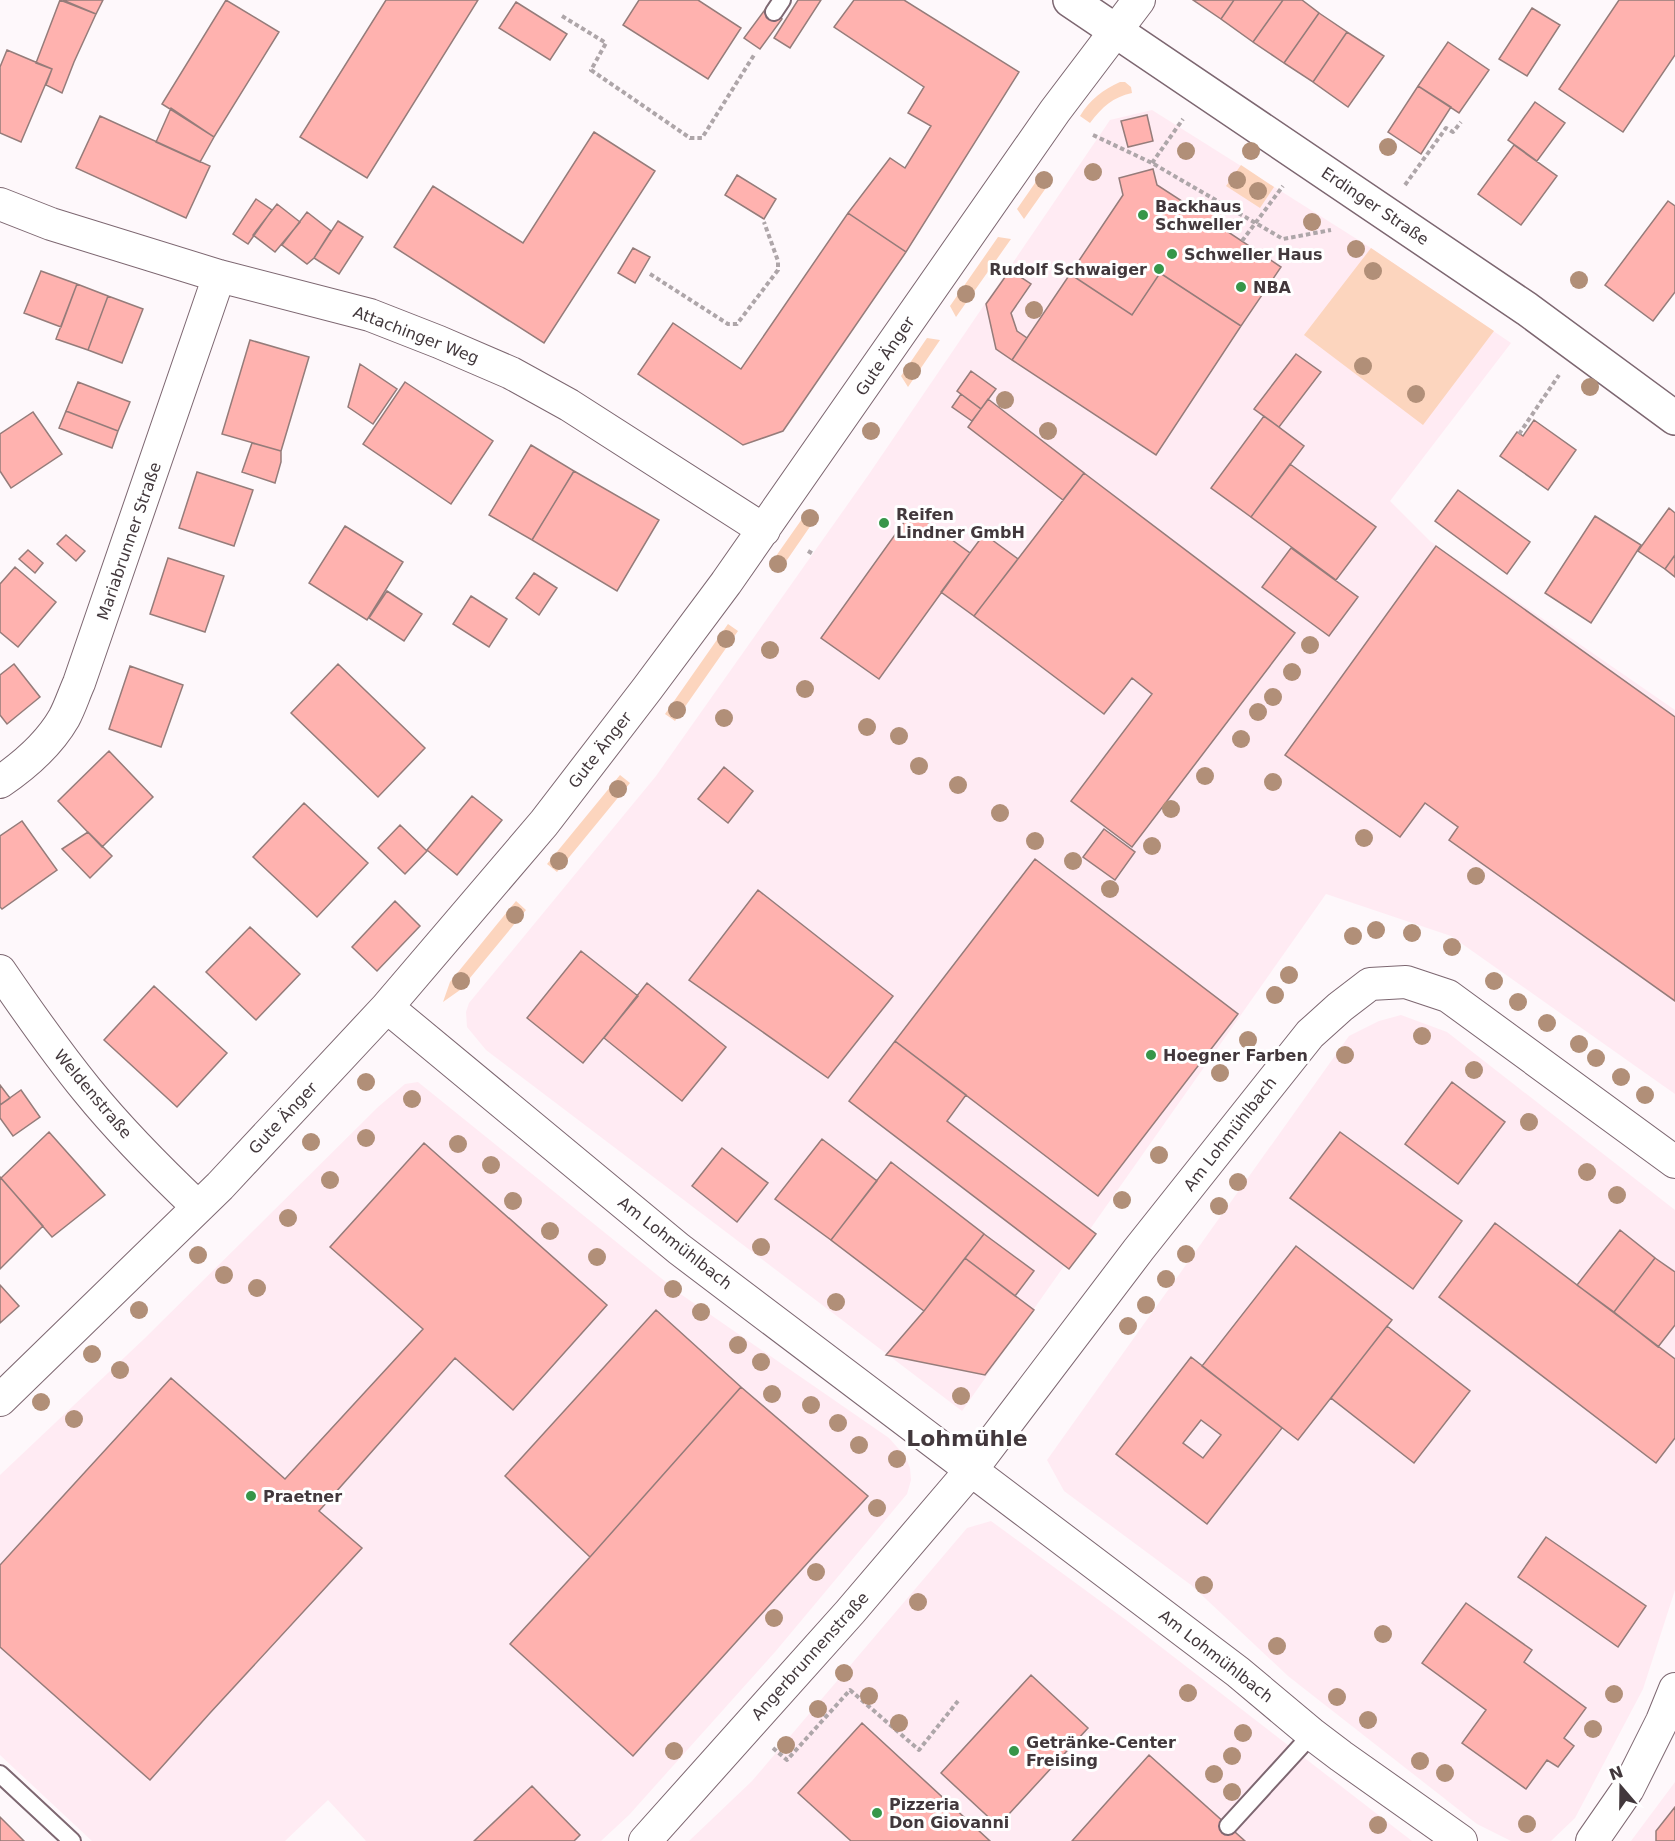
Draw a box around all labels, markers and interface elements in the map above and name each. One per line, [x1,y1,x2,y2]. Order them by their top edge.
street label: Erdinger Straße [1318,163,1432,249]
place label: Backhaus Schweller [1155,197,1243,234]
marker: Backhaus Schweller [1136,208,1150,222]
place label: Schweller Haus [1184,245,1322,264]
marker: Schweller Haus [1165,247,1179,261]
place label: Rudolf Schwaiger [989,260,1147,279]
marker: Rudolf Schwaiger [1152,262,1166,276]
place label: NBA [1253,278,1292,297]
marker: NBA [1234,280,1248,294]
street label: Attachinger Weg [350,302,482,368]
street label: Gute Änger [852,312,919,399]
street label: Mariabrunner Straße [93,460,165,622]
place label: Reifen Lindner GmbH [896,505,1025,542]
marker: Reifen Lindner GmbH [877,516,891,530]
street label: Gute Änger [564,708,636,792]
street label: Weldenstraße [50,1046,136,1142]
place label: Hoegner Farben [1163,1046,1308,1065]
marker: Hoegner Farben [1144,1048,1158,1062]
street label: Am Lohmühlbach [1180,1073,1280,1195]
street label: Gute Änger [245,1078,321,1158]
street label: Am Lohmühlbach [614,1193,736,1293]
district label: Lohmühle [906,1426,1028,1451]
place label: Praetner [263,1487,342,1506]
marker: Praetner [244,1489,258,1503]
street label: Angerbrunnenstraße [747,1588,873,1724]
street label: Am Lohmühlbach [1155,1606,1277,1706]
place label: Getränke-Center Freising [1026,1733,1176,1770]
marker: Getränke-Center Freising [1007,1744,1021,1758]
north arrow [1591,1757,1651,1817]
text: N [1606,1762,1626,1785]
place label: Pizzeria Don Giovanni [889,1795,1009,1832]
marker: Pizzeria Don Giovanni [870,1806,884,1820]

